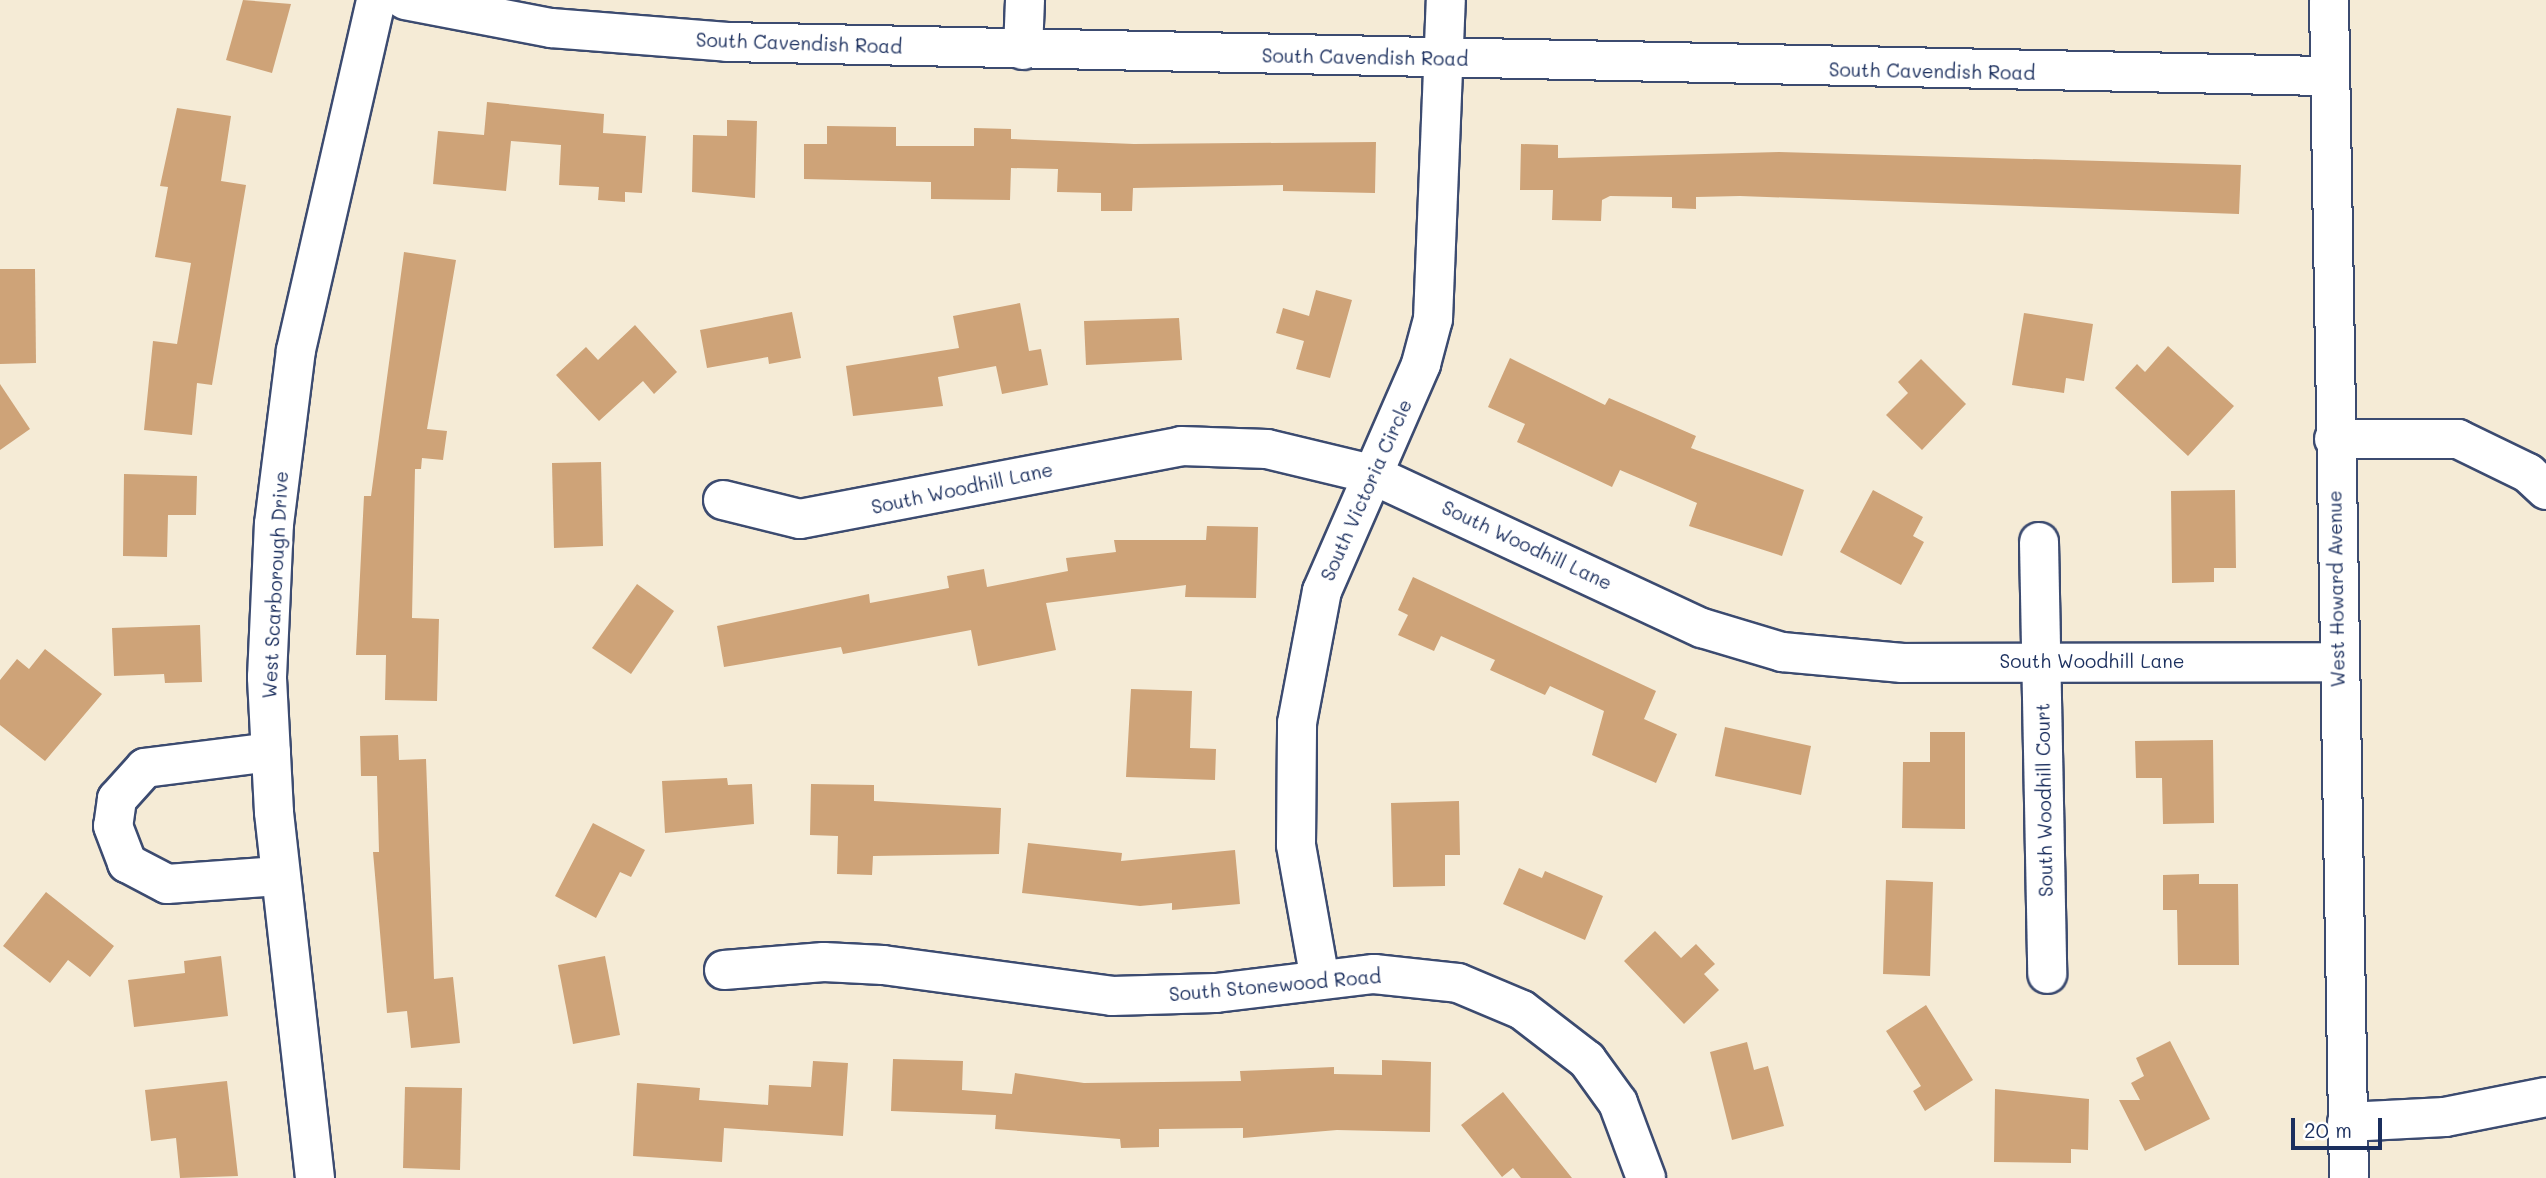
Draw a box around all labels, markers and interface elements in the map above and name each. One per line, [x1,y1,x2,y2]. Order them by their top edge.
street label: South Cavendish Road [695,28,903,58]
street label: South Cavendish Road [1262,44,1468,70]
street label: South Cavendish Road [1829,58,2035,84]
street label: South Victoria Circle [1316,396,1416,584]
street label: South Woodhill Lane [869,458,1055,518]
street label: West Scarborough Drive [258,471,292,699]
street label: West Howard Avenue [2323,490,2349,688]
street label: South Woodhill Lane [1438,496,1616,594]
street label: South Woodhill Lane [1999,650,2185,672]
street label: South Woodhill Court [2031,703,2057,897]
street label: South Stonewood Road [1168,964,1382,1006]
scale bar [2294,1104,2385,1148]
text: 20 m [2304,1116,2352,1143]

